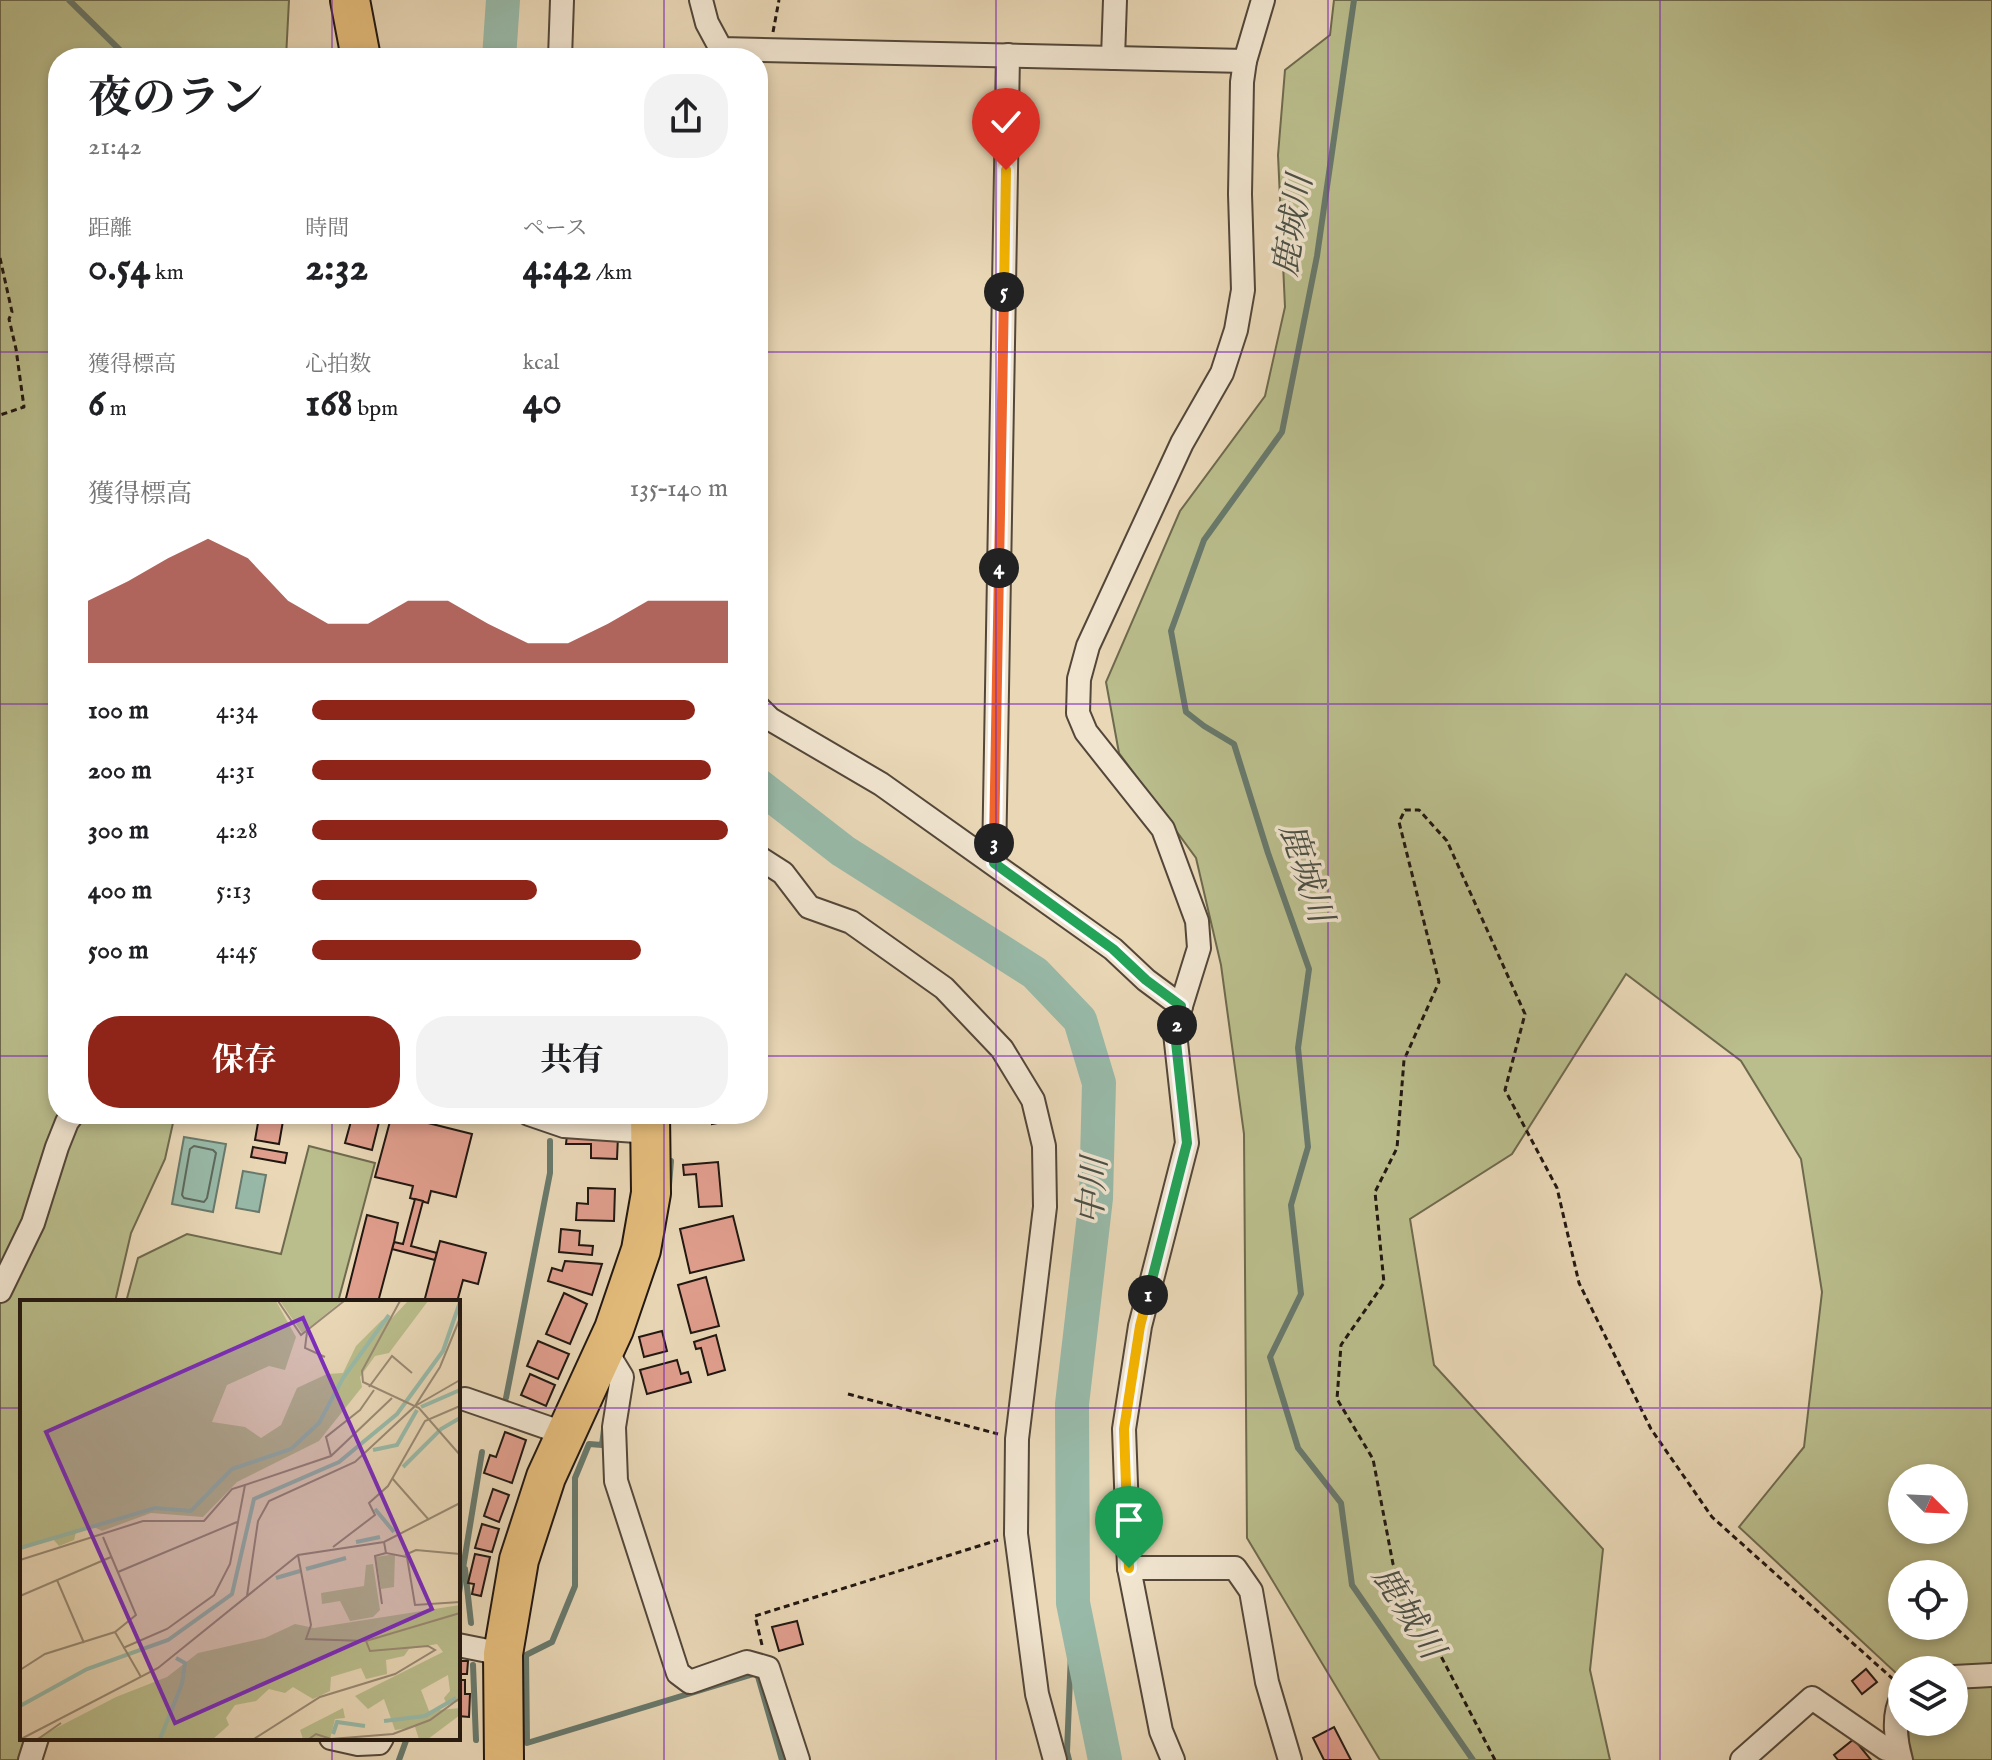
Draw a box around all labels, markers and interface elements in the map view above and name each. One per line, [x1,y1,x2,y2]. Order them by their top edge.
text: 夜のラン [88,72,264,128]
button: share [644,74,728,158]
pin [972,88,1040,170]
icon: check [984,100,1028,144]
text: 21:42 [88,130,142,163]
water label: 鹿城川 [1265,168,1324,280]
text: 距離 [88,215,132,243]
text: 時間 [305,215,349,243]
text: ペース [523,215,588,243]
text: 0.54 [88,243,150,294]
text: 2:32 [305,243,368,294]
text: 4:42 [523,243,591,294]
text: km [150,259,184,287]
text: /km [591,259,632,287]
pin: 5 [984,272,1024,312]
text: 5 [1000,278,1008,306]
text: kcal [523,349,559,377]
text: 獲得標高 [88,351,176,379]
text: 心拍数 [305,351,371,379]
text: 40 [523,377,562,428]
text: 6 [88,379,105,430]
text: 168 [305,379,353,430]
text: m [105,395,127,423]
text: bpm [353,395,398,423]
text: 135–140 m [630,472,728,505]
text: 獲得標高 [88,478,192,511]
pin: 4 [979,548,1019,588]
text: 4 [994,554,1004,582]
text: 100 m [88,694,149,727]
text: 4:34 [216,694,258,727]
text: 200 m [88,754,152,787]
text: 4:31 [216,754,255,787]
text: 300 m [88,814,149,847]
text: 4:28 [216,814,258,847]
water label: 鹿城川 [1269,818,1342,932]
pin: 3 [974,823,1014,863]
text: 3 [990,829,998,857]
text: 400 m [88,874,152,907]
text: 5:13 [216,874,252,907]
text: 500 m [88,934,149,967]
text: 4:45 [216,934,258,967]
pin: 2 [1157,1005,1197,1045]
text: 2 [1172,1011,1182,1039]
button: 保存 [88,1016,400,1108]
button: 共有 [416,1016,728,1108]
water label: 中川 [1070,1152,1118,1226]
pin: 1 [1128,1275,1168,1315]
text: 1 [1144,1281,1152,1309]
inset map [20,1300,460,1740]
north arrow [1888,1464,1968,1544]
map controls [1888,1464,1968,1736]
pin [1095,1486,1163,1568]
icon: arrive [1107,1498,1151,1542]
water label: 鹿城川 [1362,1558,1454,1671]
button: locate [1888,1560,1968,1640]
button: layers [1888,1656,1968,1736]

